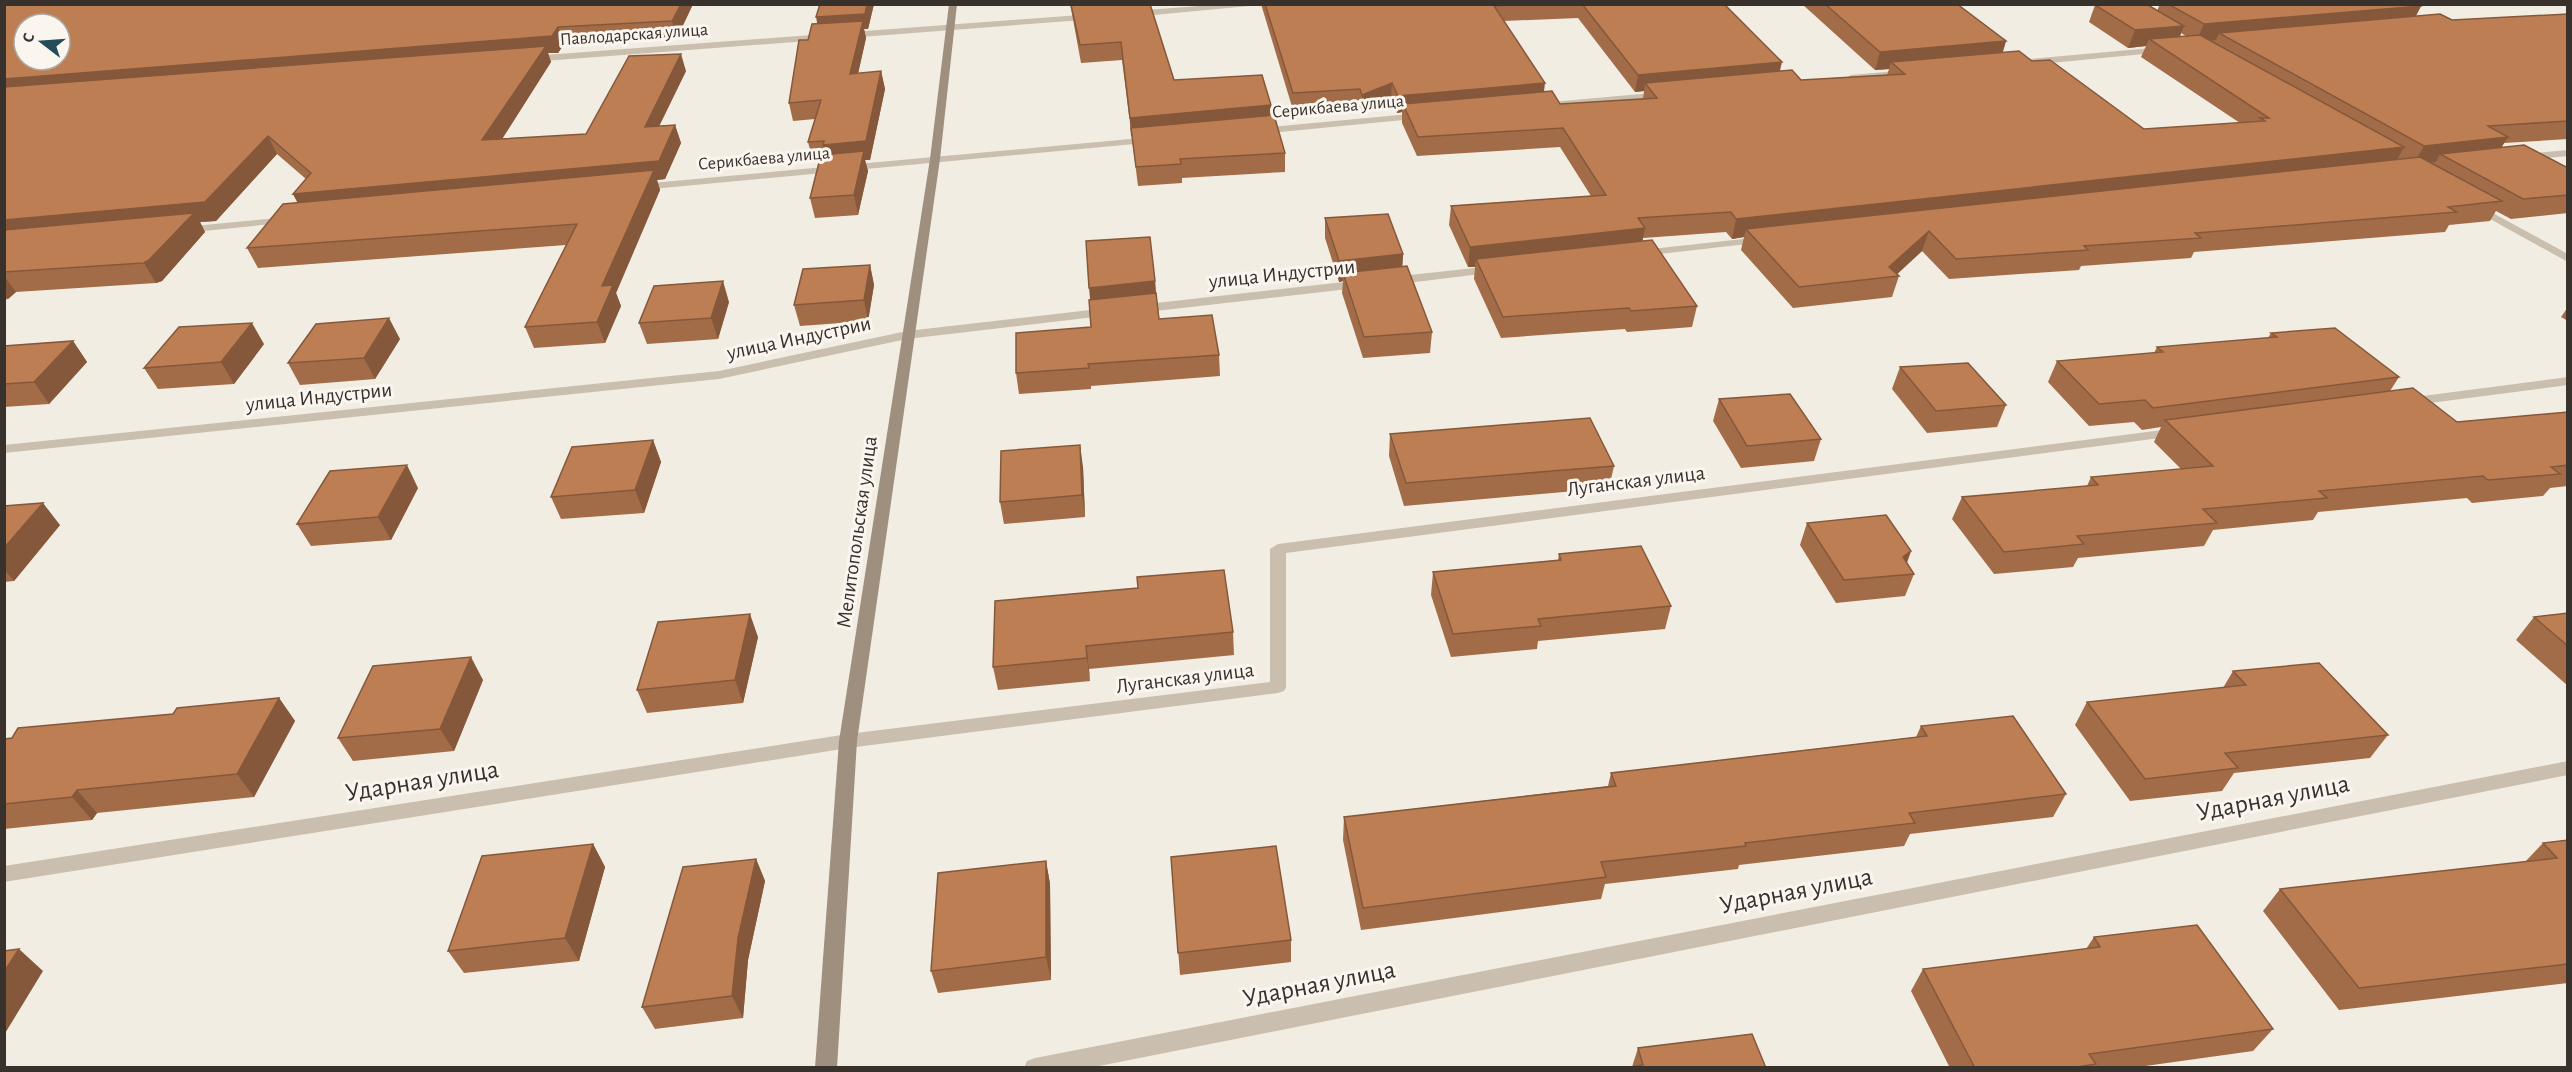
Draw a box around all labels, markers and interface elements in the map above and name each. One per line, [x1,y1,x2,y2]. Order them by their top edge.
north arrow [12,12,72,72]
street label: Павлодарская улица [559,21,709,49]
text: С [20,31,38,44]
street label: Серикбаева улица [1271,91,1405,122]
street label: Серикбаева улица [697,143,831,174]
street label: улица Индустрии [1207,256,1356,292]
street label: улица Индустрии [724,312,873,364]
street label: улица Индустрии [244,379,393,415]
street label: Мелитопольская улица [833,434,881,629]
street label: Луганская улица [1566,462,1707,500]
street label: Луганская улица [1115,659,1256,697]
street label: Ударная улица [343,756,501,806]
street label: Ударная улица [2194,770,2352,826]
street label: Ударная улица [1717,863,1875,919]
street label: Ударная улица [1240,956,1398,1012]

